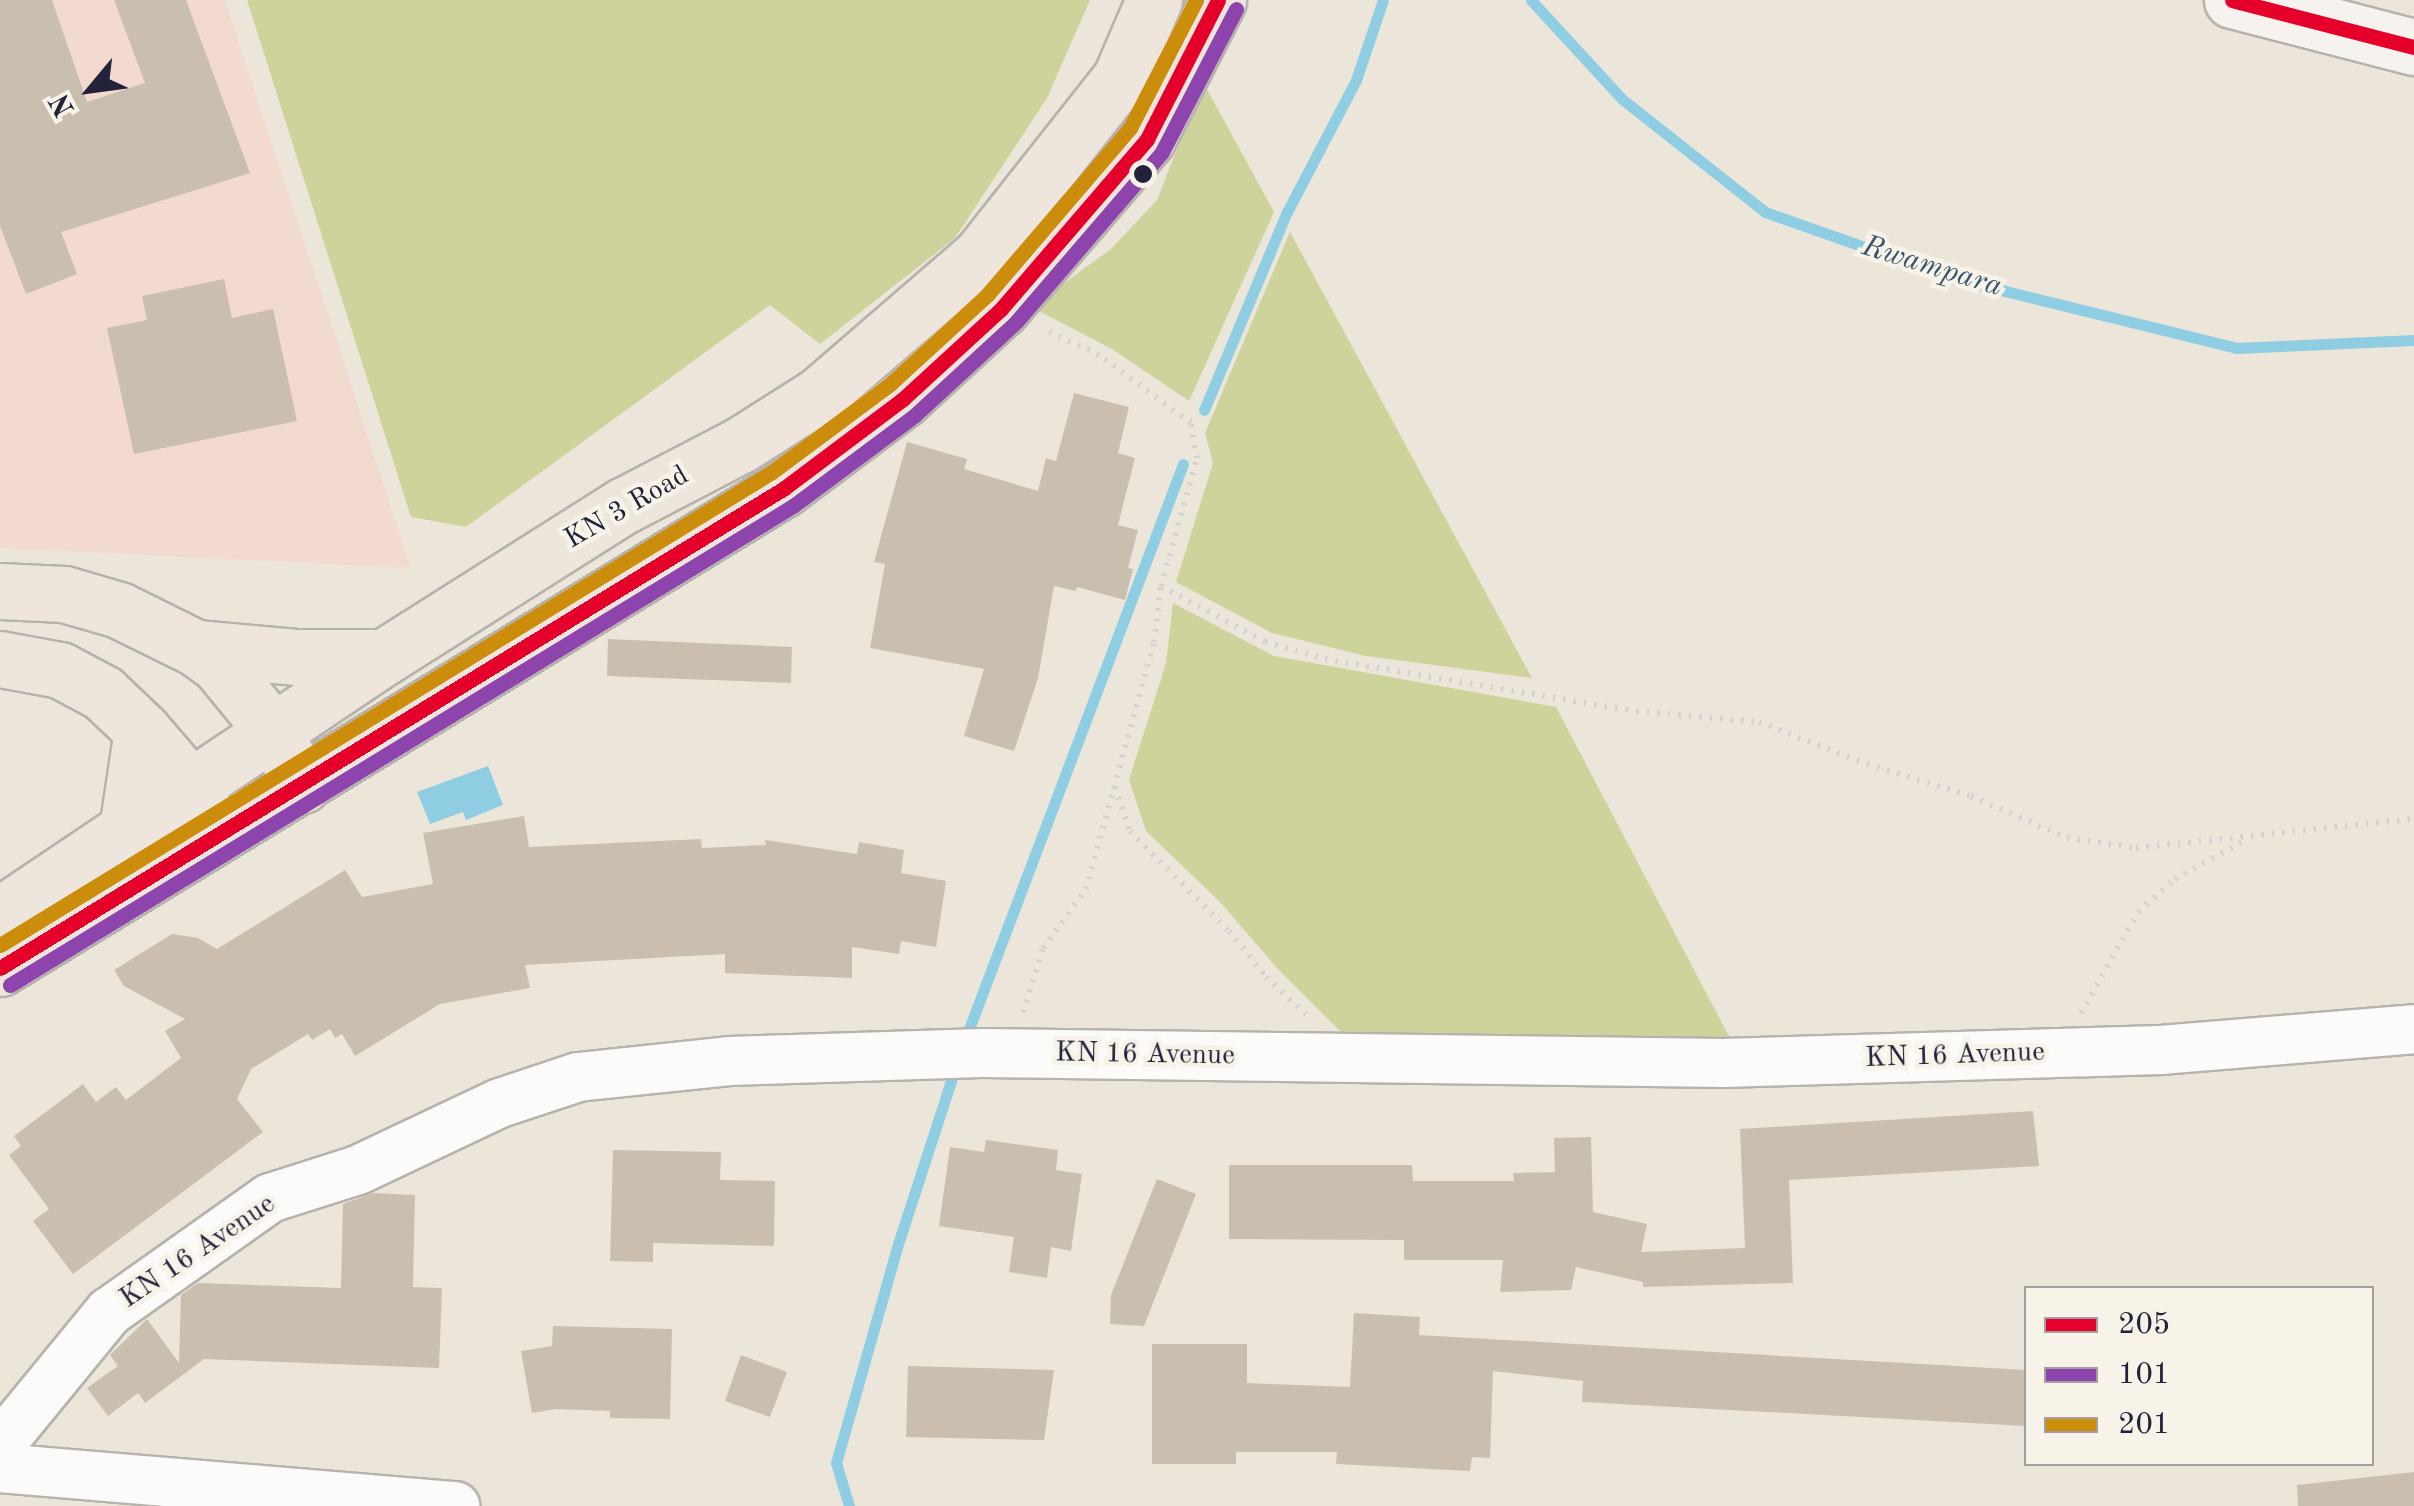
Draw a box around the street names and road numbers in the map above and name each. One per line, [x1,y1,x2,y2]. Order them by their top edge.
street label: KN 3 Road [559,459,695,557]
street label: KN 16 Avenue [1865,1036,2045,1076]
street label: KN 16 Avenue [1055,1037,1235,1073]
street label: KN 16 Avenue [114,1188,282,1316]

